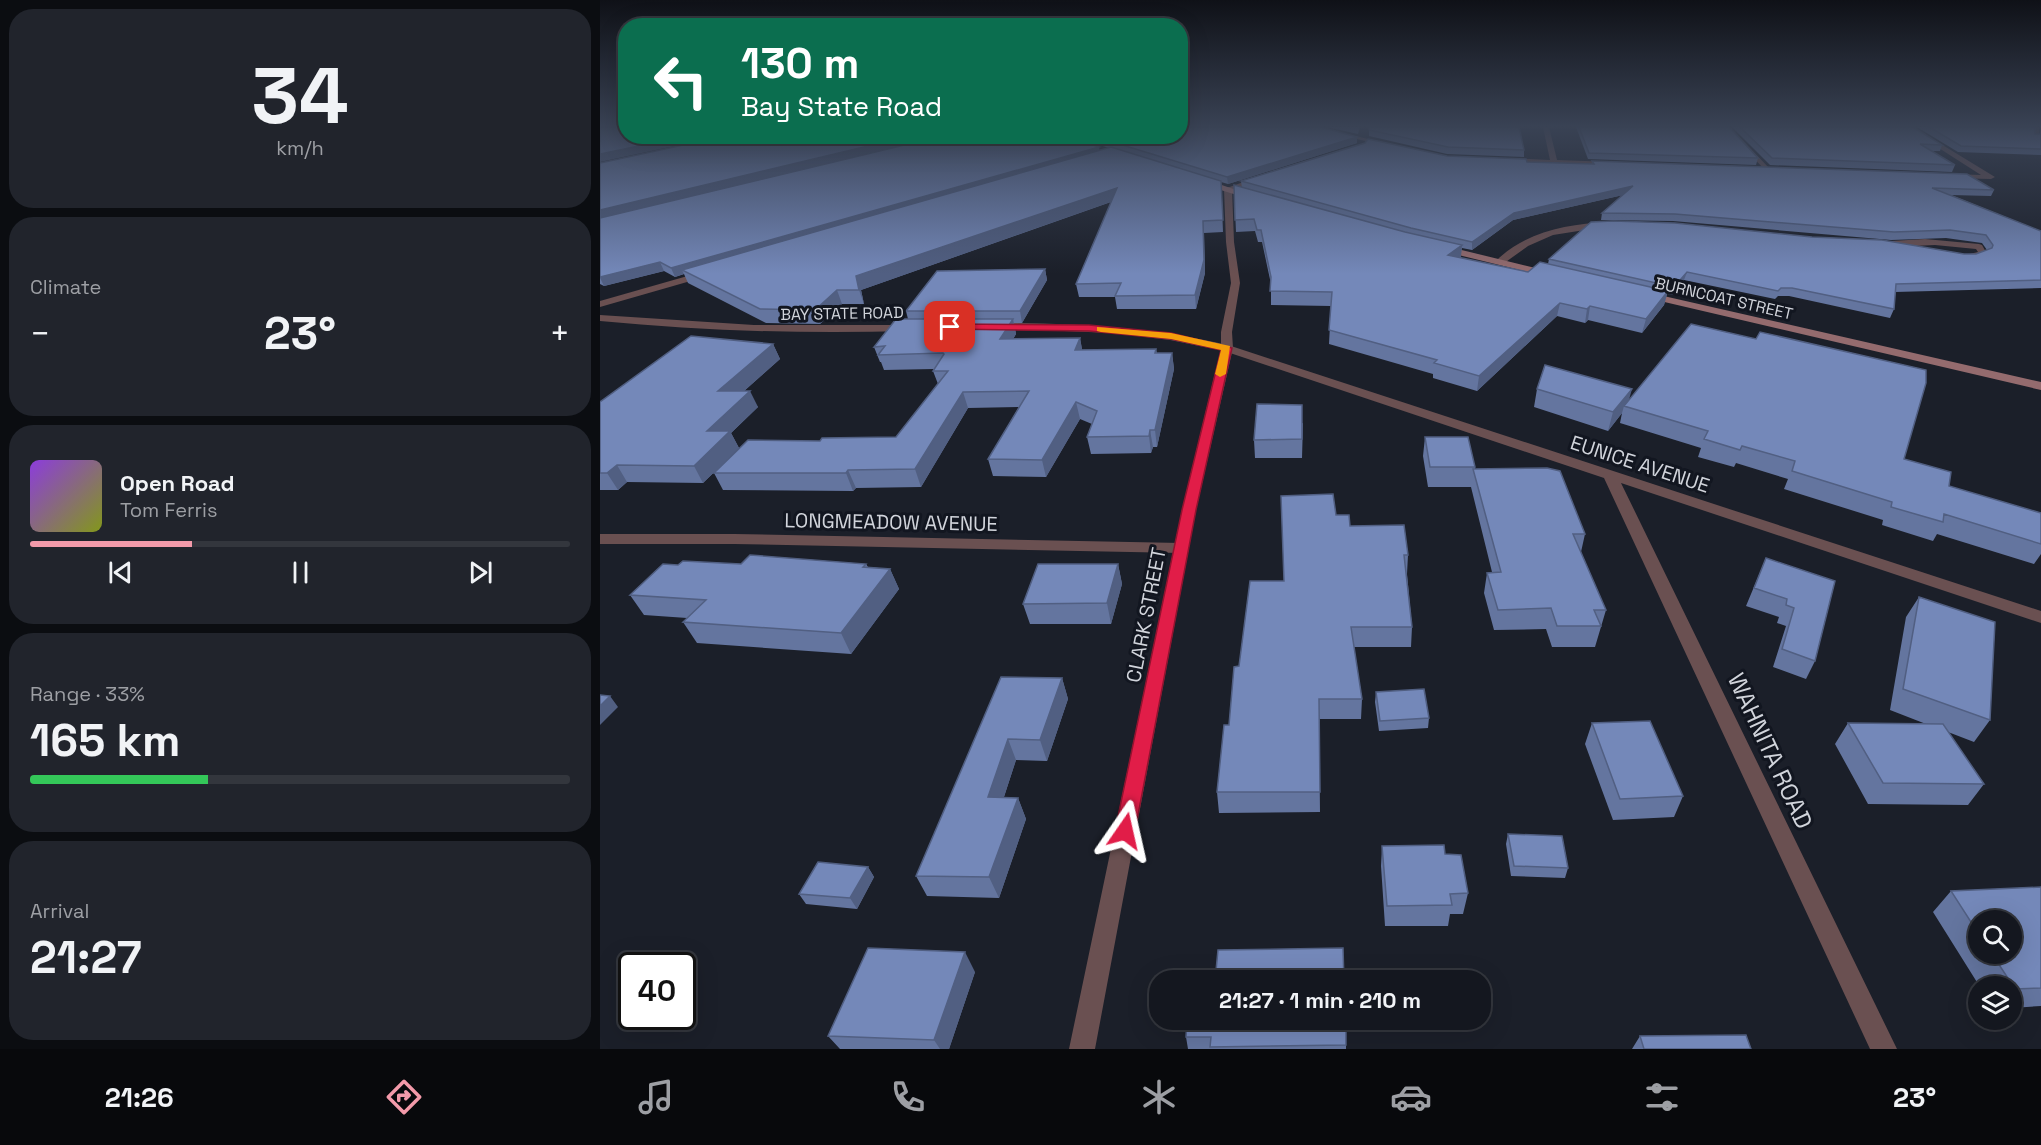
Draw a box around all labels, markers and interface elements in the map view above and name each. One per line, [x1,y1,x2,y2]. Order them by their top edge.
text: 130 m [741,37,859,90]
icon: left [642,42,720,120]
text: 34 [251,46,349,146]
text: Bay State Road [741,89,942,124]
text: km/h [276,135,324,161]
street label: BURNCOAT STREET [1653,272,1795,325]
text: Climate [30,274,101,300]
pin [924,301,975,352]
street label: BAY STATE ROAD [780,302,904,325]
text: 23° [264,305,336,362]
icon: arrive [933,310,966,343]
text: − [30,313,50,355]
text: + [550,313,570,355]
street label: EUNICE AVENUE [1567,429,1713,499]
text: Open Road [120,469,235,497]
text: Tom Ferris [120,497,218,523]
street label: LONGMEADOW AVENUE [784,507,998,537]
street label: CLARK STREET [1120,545,1172,685]
icon: previous [104,556,137,589]
icon: pause [284,556,317,589]
icon: next [464,556,497,589]
street label: WAHNITA ROAD [1721,668,1820,834]
text: Range · 33% [30,681,145,707]
text: 165 km [30,712,180,769]
position arrow [1093,799,1157,863]
text: Arrival [30,898,89,924]
map controls [1968,910,2022,1030]
button: search [1968,910,2022,964]
text: 21:27 [30,929,142,986]
speed limit sign: 40 [618,952,696,1030]
button: layers [1968,976,2022,1030]
text: 21:27 · 1 min · 210 m [1219,986,1421,1014]
icon: directions [383,1076,425,1118]
icon: music [635,1076,677,1118]
icon: phone [887,1076,929,1118]
icon: climate [1138,1076,1180,1118]
icon: car [1390,1076,1432,1118]
icon: filters [1641,1076,1683,1118]
text: 21:26 [105,1080,174,1115]
text: 23° [1893,1080,1936,1115]

